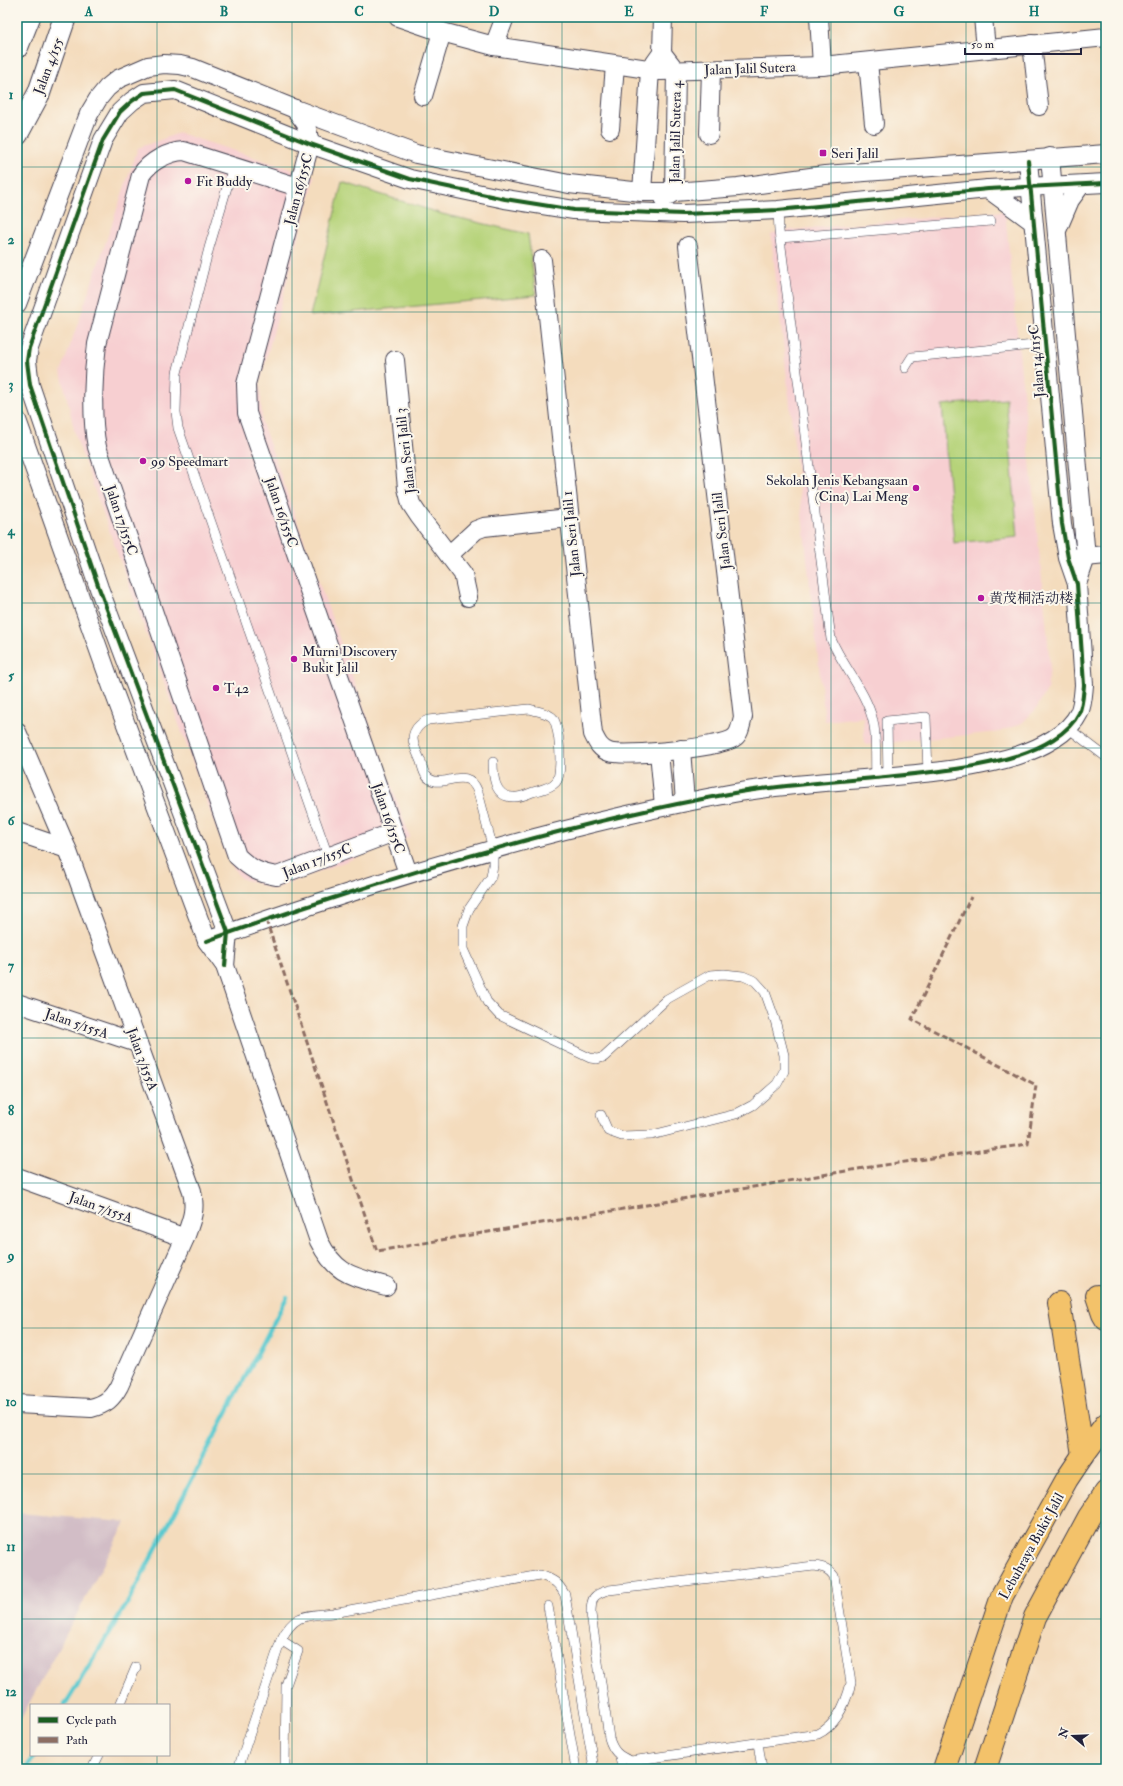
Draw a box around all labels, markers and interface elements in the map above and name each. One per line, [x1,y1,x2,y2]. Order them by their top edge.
text: A [84,4,94,20]
text: B [220,4,228,20]
text: C [354,4,364,20]
text: D [489,4,500,20]
text: E [624,4,634,20]
text: F [760,4,769,20]
text: G [894,4,905,20]
text: H [1029,4,1040,20]
scale bar [965,30,1081,56]
street label: Jalan 4/155 [30,35,67,98]
text: 50 m [971,37,995,52]
street label: Jalan Jalil Sutera [703,58,796,79]
street label: Jalan Jalil Sutera 4 [666,79,685,184]
text: 1 [9,87,14,103]
place label: Seri Jalil [831,145,879,162]
marker: Seri Jalil [818,148,828,158]
street label: Jalan 16/155C [280,151,316,228]
place label: Fit Buddy [196,173,253,191]
marker: Fit Buddy [183,176,193,186]
text: 2 [8,232,15,248]
street label: Jalan 14/115C [1025,324,1048,399]
text: 3 [9,377,14,393]
street label: Jalan Seri Jalil 3 [392,407,419,496]
place label: 99 Speedmart [150,453,229,471]
marker: 99 Speedmart [138,456,148,466]
place label: Sekolah Jenis Kebangsaan (Cina) Lai Meng [766,472,909,505]
street label: Jalan 16/155C [261,474,302,550]
street label: Jalan 17/155C [101,482,141,557]
marker: Sekolah Jenis Kebangsaan (Cina) Lai Meng [911,483,921,493]
street label: Jalan Seri Jalil 1 [559,490,585,579]
street label: Jalan Seri Jalil [708,491,735,572]
text: 4 [6,523,15,539]
place label: 黄茂桐活动楼 [989,590,1073,607]
marker: 黄茂桐活动楼 [976,593,986,603]
place label: Murni Discovery Bukit Jalil [302,643,398,676]
marker: Murni Discovery Bukit Jalil [289,654,299,664]
text: 5 [8,668,14,684]
place label: T42 [224,680,249,697]
marker: T42 [211,683,221,693]
street label: Jalan 16/155C [368,780,409,856]
text: 6 [8,813,16,829]
street label: Jalan 17/155C [279,839,354,882]
text: 7 [8,958,15,974]
street label: Jalan 5/155A [42,1004,111,1042]
street label: Jalan 3/155A [123,1024,162,1093]
text: 8 [8,1103,14,1119]
street label: Jalan 7/155A [66,1188,135,1227]
text: 9 [6,1248,15,1264]
text: 10 [5,1394,17,1410]
street label: Lebuhraya Bukit Jalil [995,1490,1069,1603]
text: 11 [6,1539,16,1555]
text: 12 [5,1684,17,1700]
legend [30,1704,170,1756]
text: Cycle path [66,1713,117,1728]
north arrow [1053,1716,1093,1756]
text: N [1056,1725,1072,1741]
text: Path [66,1733,89,1748]

